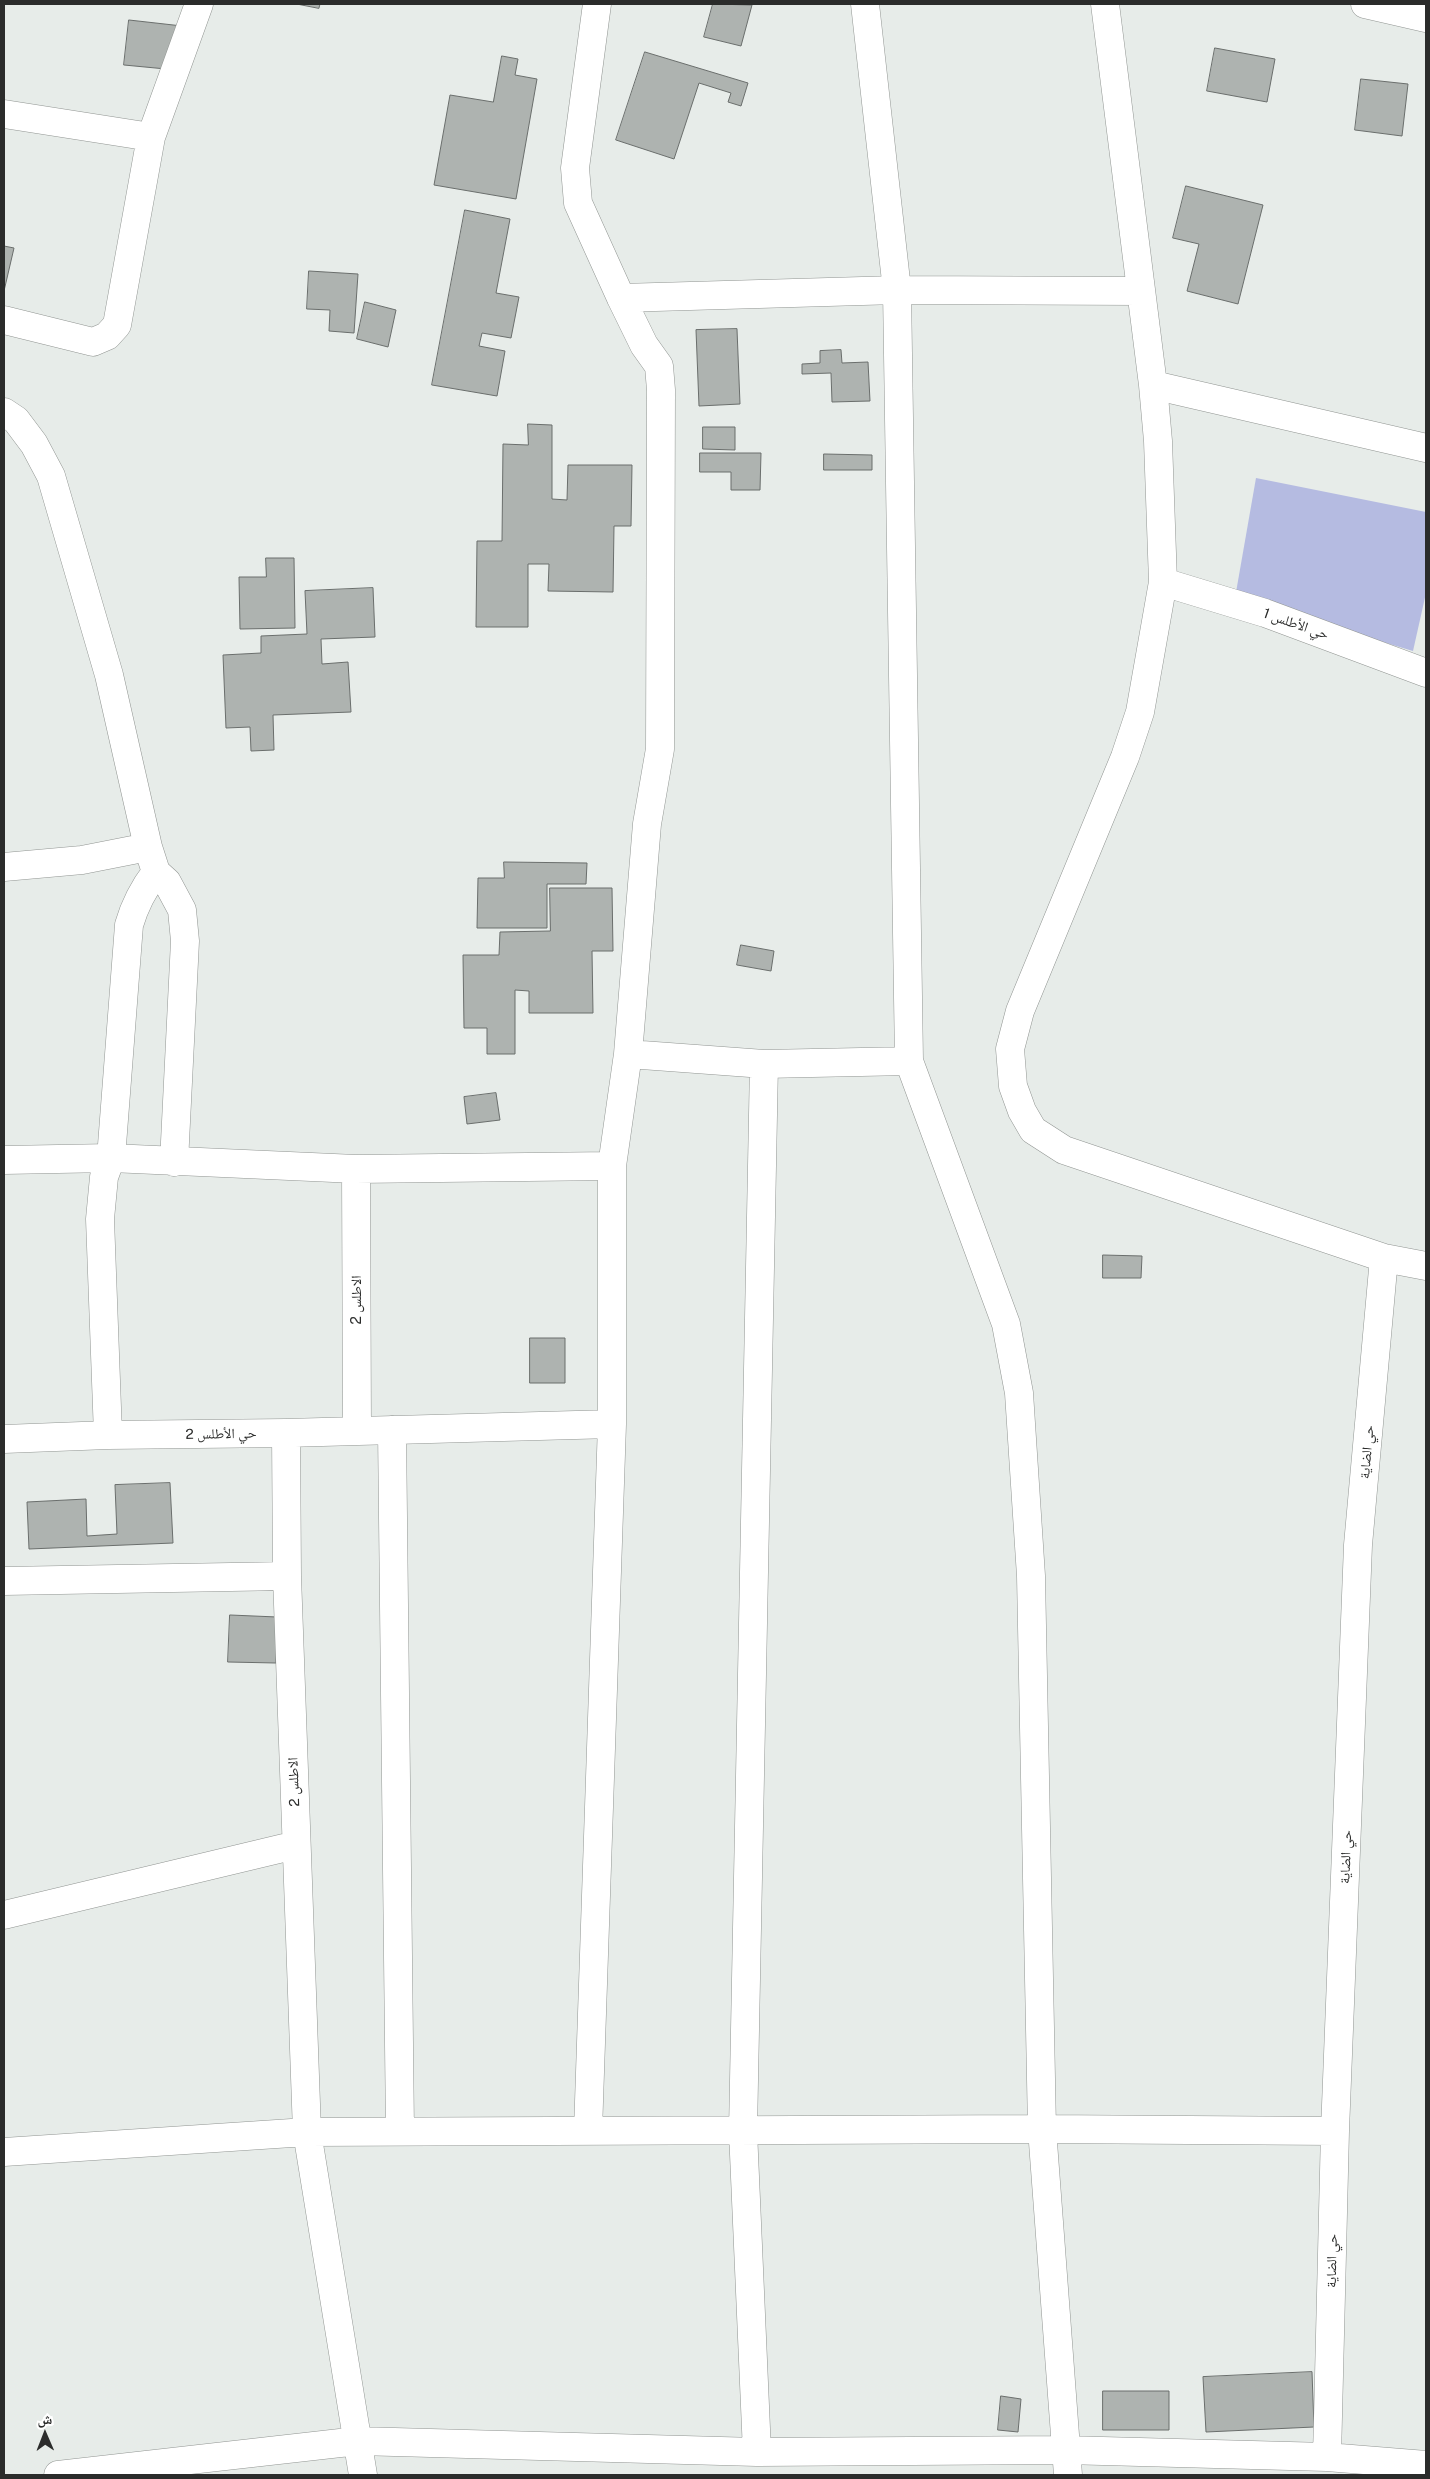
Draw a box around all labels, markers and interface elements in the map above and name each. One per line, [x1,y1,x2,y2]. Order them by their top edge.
street label: حي الأطلس 1 [1261,605,1331,643]
street label: الاطلس 2 [349,1275,365,1325]
street label: حي الضاية [1356,1424,1378,1480]
street label: حي الأطلس 2 [185,1425,257,1443]
street label: الاطلس 2 [285,1757,303,1807]
street label: حي الضاية [1337,1830,1355,1884]
street label: حي الضاية [1323,2234,1341,2288]
north arrow [20,2409,70,2459]
text: ش [37,2411,52,2427]

